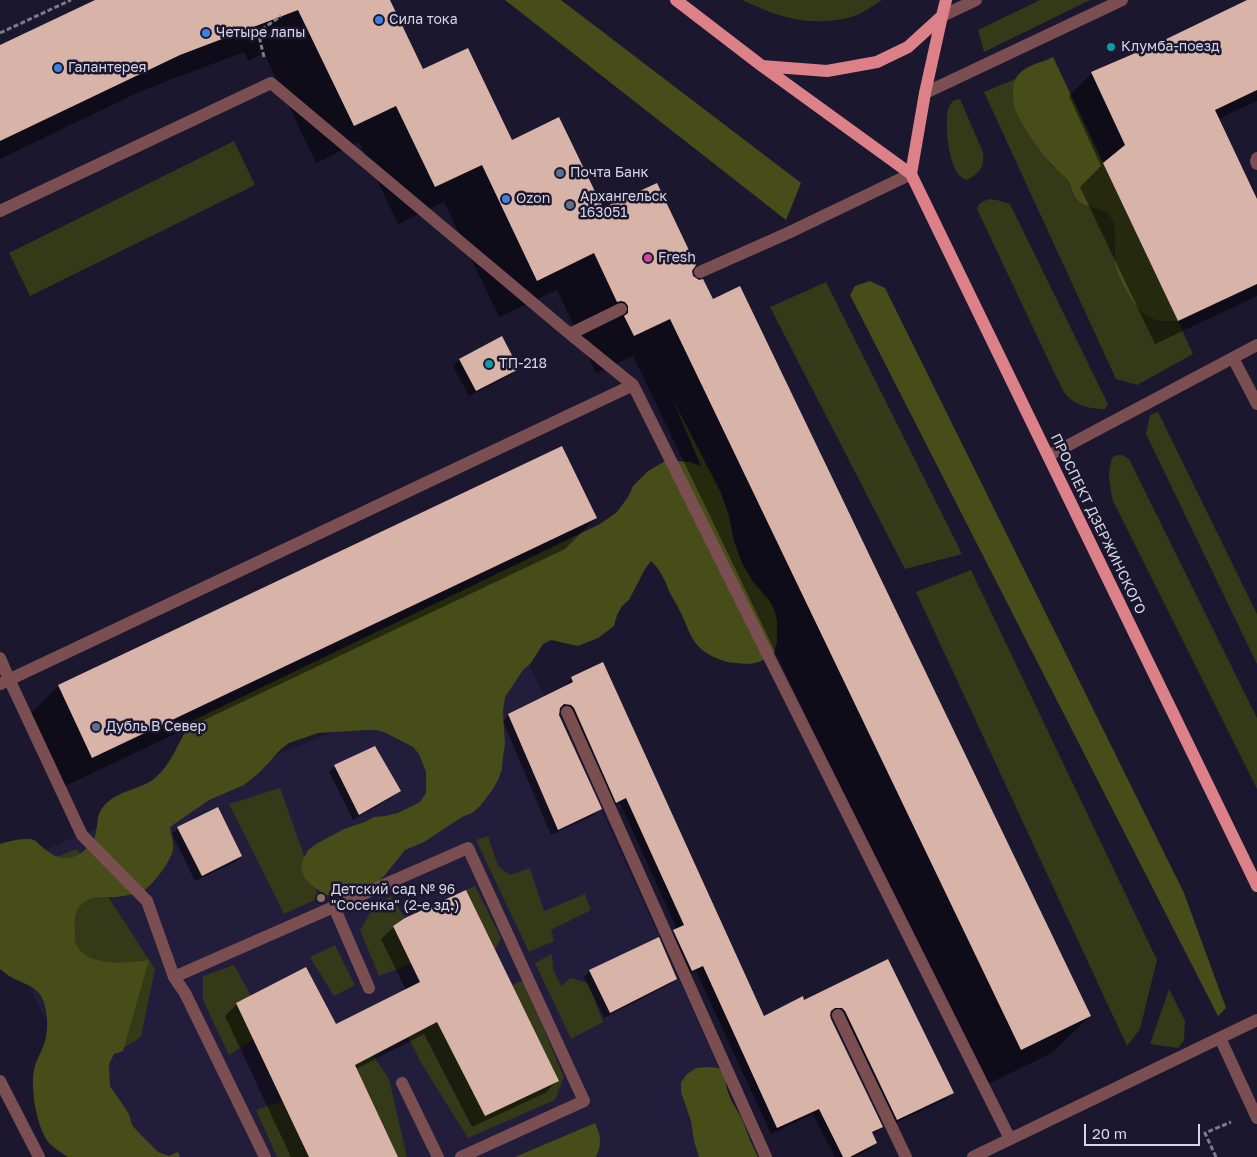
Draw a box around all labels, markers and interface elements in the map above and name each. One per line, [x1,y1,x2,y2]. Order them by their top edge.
place label: Сила тока [389,12,458,28]
marker: Сила тока [373,14,385,26]
place label: Четыре лапы [216,25,305,41]
marker: Четыре лапы [200,27,212,39]
place label: Клумба-поезд [1121,39,1219,55]
marker: Клумба-поезд [1105,41,1117,53]
place label: Галантерея [68,60,147,76]
marker: Галантерея [52,62,64,74]
place label: Почта Банк [570,165,648,181]
marker: Почта Банк [554,167,566,179]
place label: Архангельск 163051 [580,189,667,222]
place label: Ozon [516,191,550,207]
marker: Ozon [500,193,512,205]
marker: Архангельск 163051 [564,199,576,211]
place label: Fresh [658,250,696,266]
marker: Fresh [642,252,654,264]
place label: ТП-218 [499,356,547,372]
marker: ТП-218 [483,358,495,370]
street label: ПРОСПЕКТ ДЗЕРЖИНСКОГО [1047,431,1149,617]
place label: Дубль В Север [106,719,206,735]
marker: Дубль В Север [90,721,102,733]
place label: Детский сад № 96 "Сосенка" (2-е зд.) [331,882,460,914]
marker: Детский сад № 96 "Сосенка" (2-е зд.) [315,892,327,904]
scale bar [1087,1114,1203,1146]
text: 20 m [1092,1124,1127,1142]

